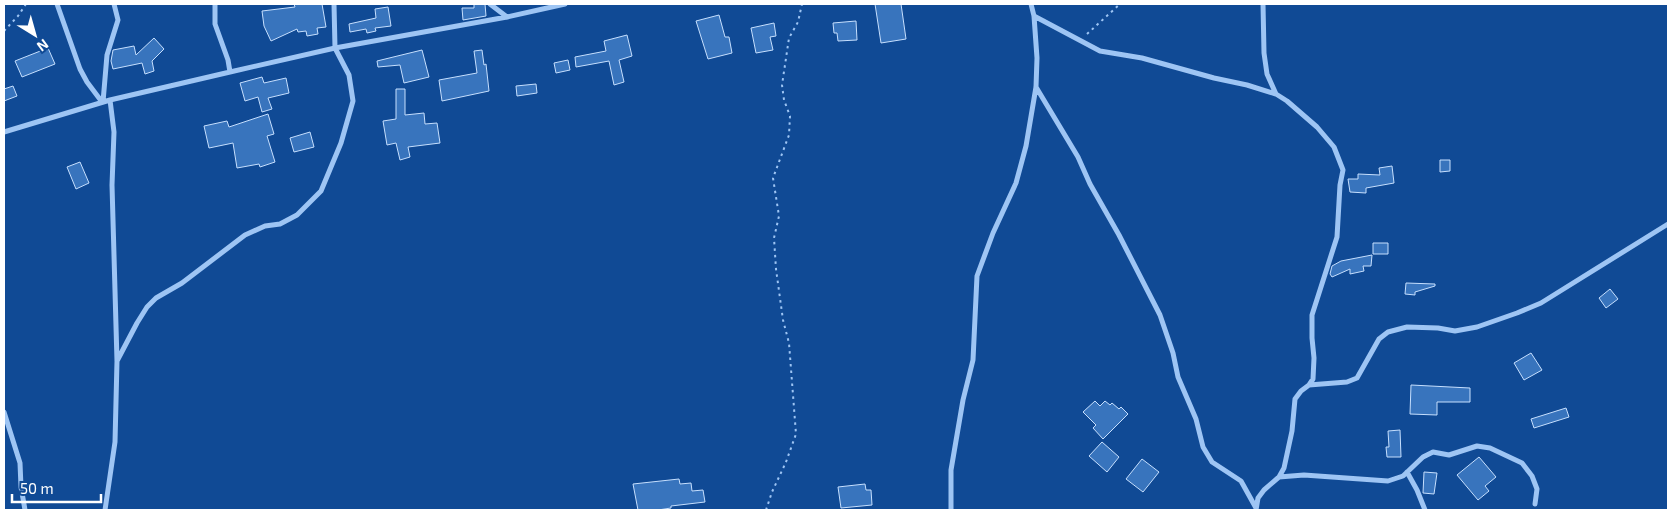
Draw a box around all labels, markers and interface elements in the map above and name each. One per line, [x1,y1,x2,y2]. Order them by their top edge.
north arrow [10,10,60,60]
text: N [34,36,52,56]
scale bar [12,472,101,504]
text: 50 m [20,479,54,497]

